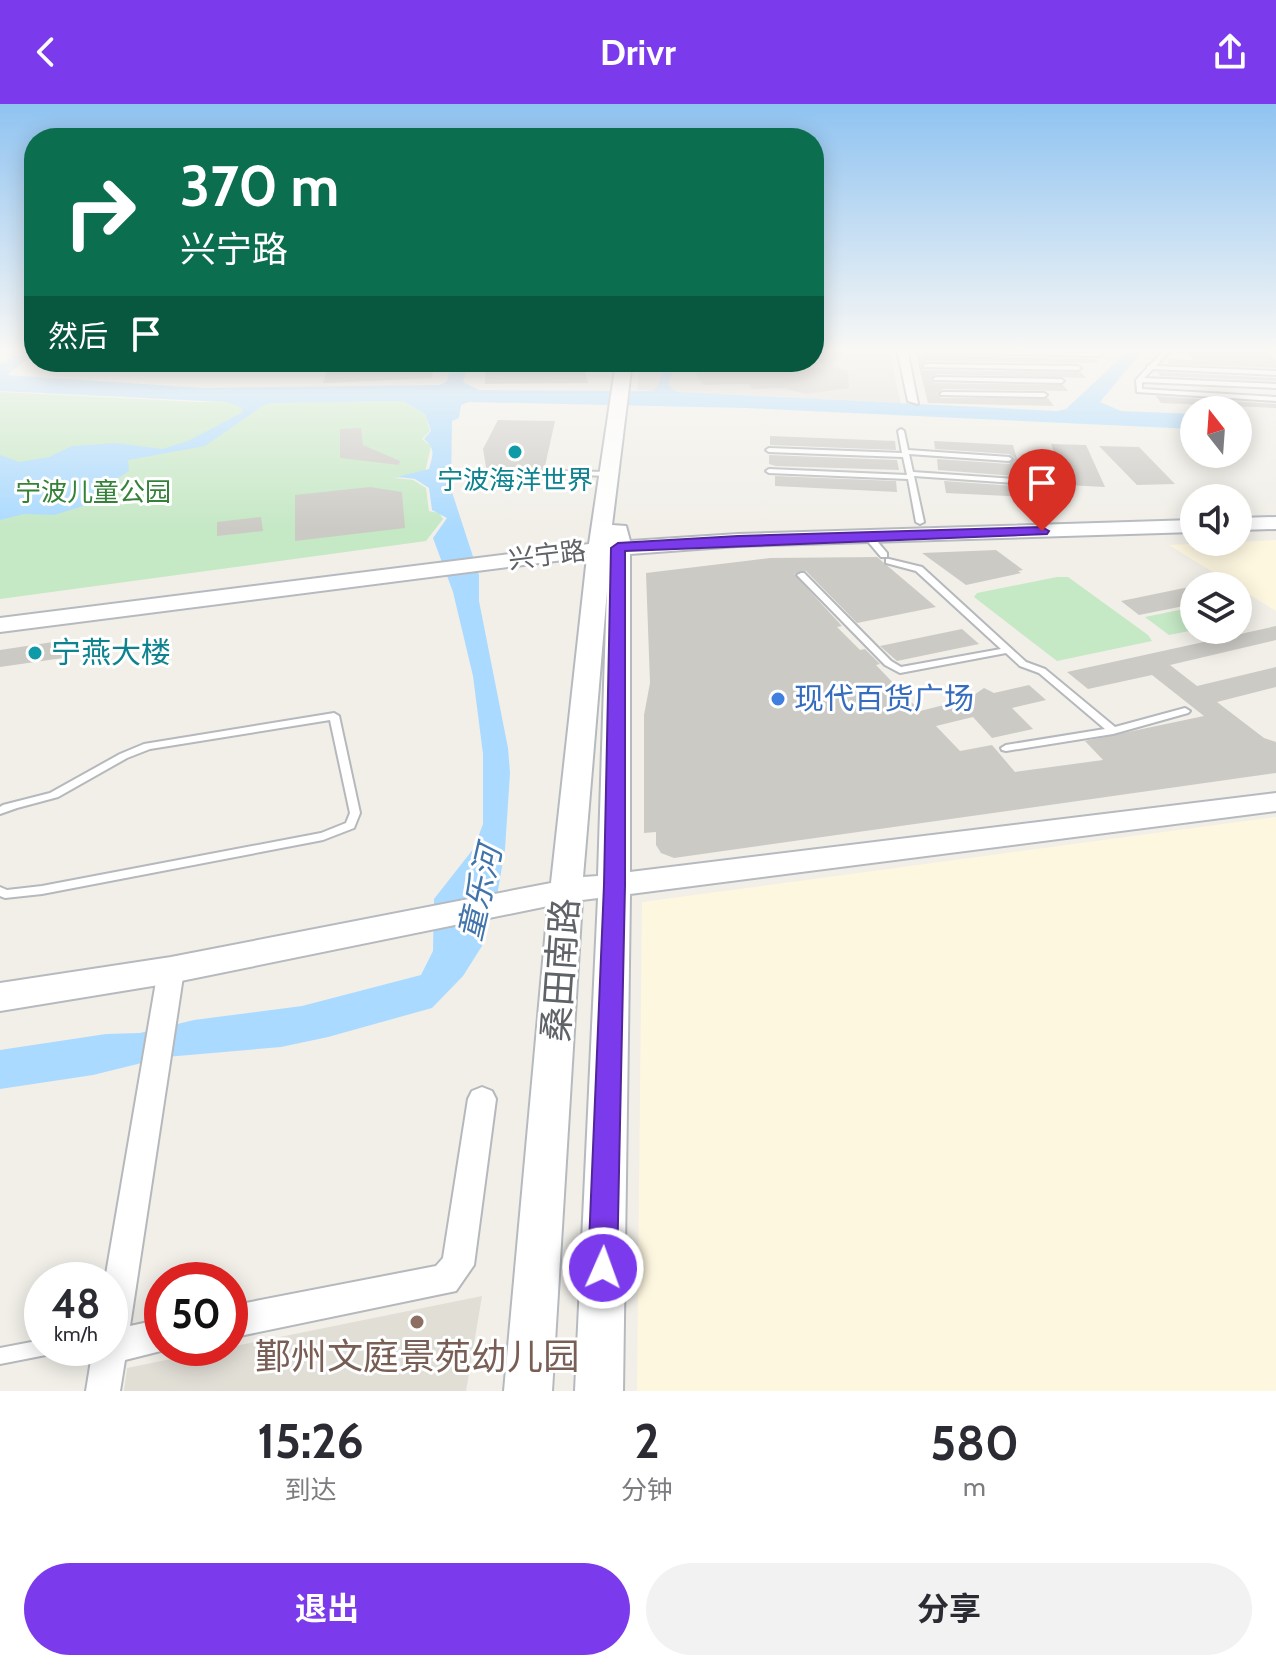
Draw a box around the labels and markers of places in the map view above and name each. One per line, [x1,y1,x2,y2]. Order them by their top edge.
marker: 宁波海洋世界 [506,443,524,461]
pin [1008,449,1076,531]
place label: 宁波海洋世界 [437,464,593,496]
place label: 宁燕大楼 [51,634,171,671]
marker: 宁燕大楼 [26,644,44,662]
place label: 现代百货广场 [794,680,974,717]
marker: 现代百货广场 [769,690,787,708]
marker: 鄞州文庭景苑幼儿园 [408,1313,426,1331]
place label: 鄞州文庭景苑幼儿园 [255,1334,579,1378]

